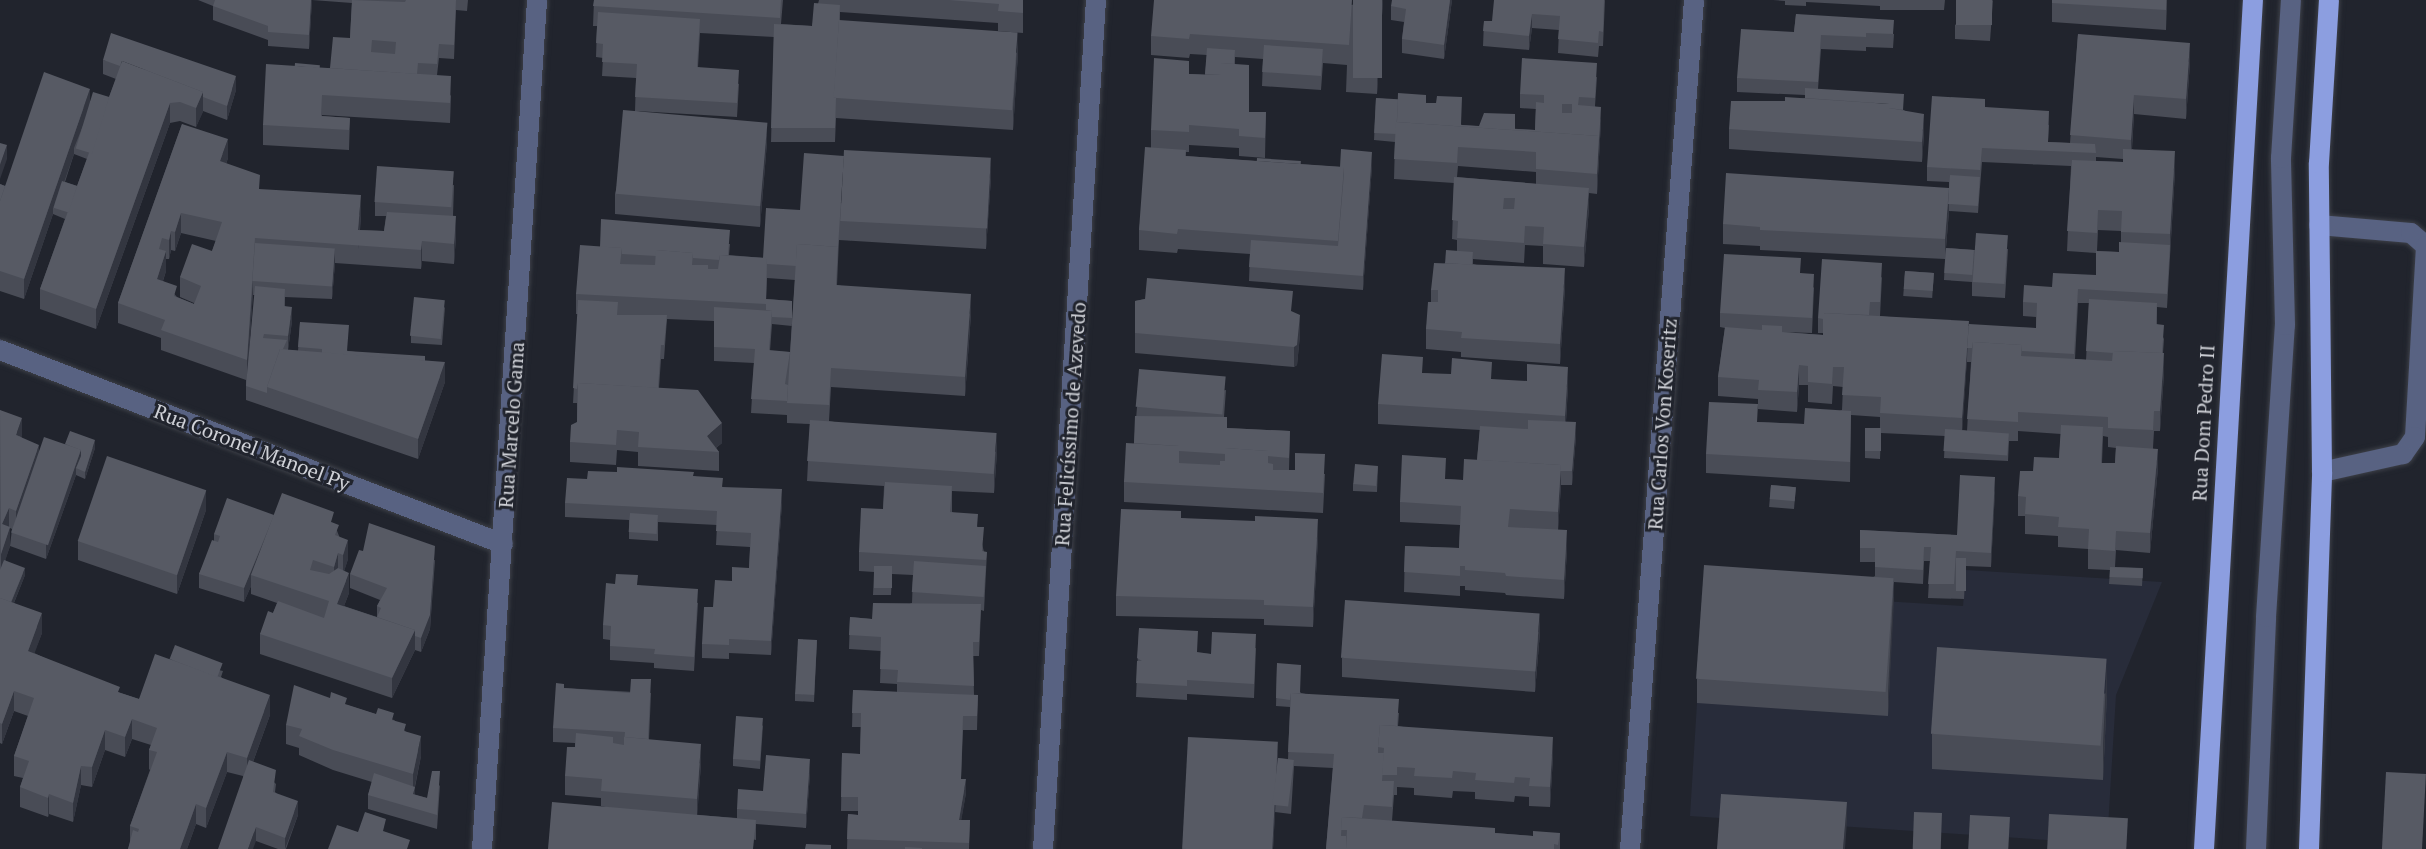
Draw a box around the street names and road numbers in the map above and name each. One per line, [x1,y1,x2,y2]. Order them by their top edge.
street label: Rua Felicíssimo de Azevedo [1049,301,1091,547]
street label: Rua Carlos Von Koseritz [1643,317,1681,531]
street label: Rua Marcelo Gama [493,341,529,509]
street label: Rua Dom Pedro II [2187,344,2219,502]
street label: Rua Coronel Manoel Py [151,399,353,495]

